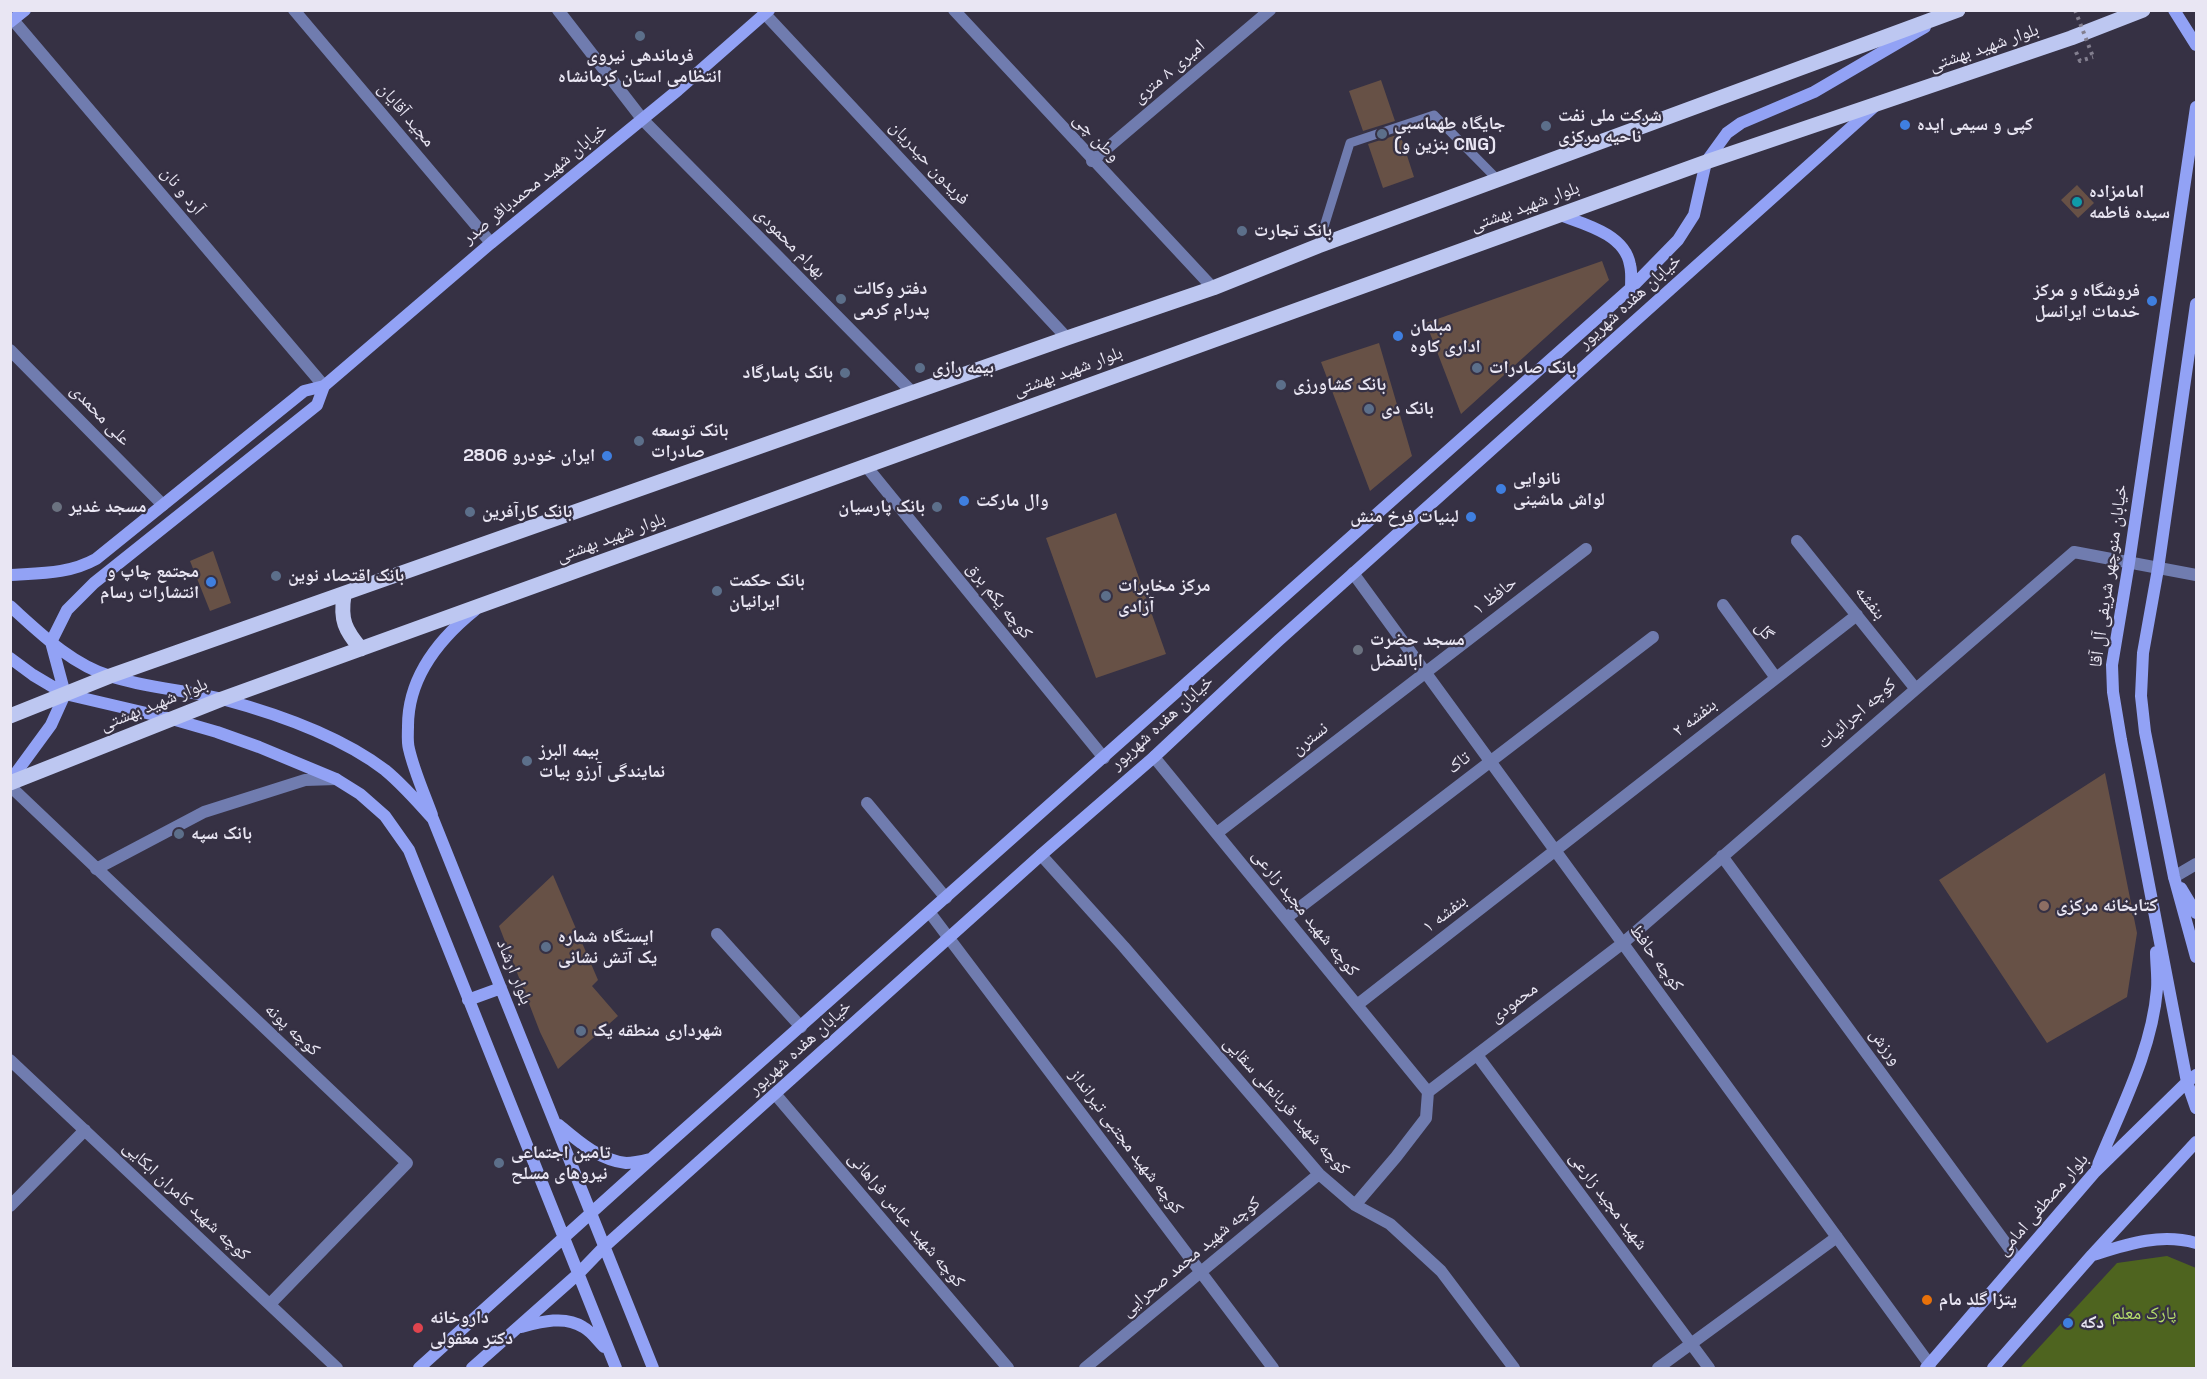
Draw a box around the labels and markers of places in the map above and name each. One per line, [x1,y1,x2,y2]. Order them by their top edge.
marker: فرماندهی نیروی انتظامی استان کرمانشاه [633,29,647,43]
place label: فرماندهی نیروی انتظامی استان کرمانشاه [558,45,722,88]
place label: شرکت ملی نفت ناحیه مرکزی [1558,105,1662,148]
place label: جایگاه طهماسبی (بنزین و CNG) [1394,113,1505,156]
place label: کپی و سیمی ایده [1917,114,2033,136]
marker: کپی و سیمی ایده [1898,118,1912,132]
marker: شرکت ملی نفت ناحیه مرکزی [1539,119,1553,133]
marker: جایگاه طهماسبی (بنزین و CNG) [1375,127,1389,141]
place label: امامزاده سیده فاطمه [2089,181,2170,224]
marker: امامزاده سیده فاطمه [2070,195,2084,209]
place label: بانک تجارت [1254,220,1332,242]
marker: بانک تجارت [1235,224,1249,238]
place label: دفتر وکالت پدرام کرمی [853,278,929,320]
place label: فروشگاه و مرکز خدمات ایرانسل [2034,280,2140,322]
marker: دفتر وکالت پدرام کرمی [834,292,848,306]
marker: فروشگاه و مرکز خدمات ایرانسل [2145,294,2159,308]
place label: مبلمان اداری کاوه [1410,315,1481,358]
marker: مبلمان اداری کاوه [1391,329,1405,343]
place label: بیمه رازی [932,357,994,379]
place label: بانک صادرات [1489,357,1576,379]
marker: بیمه رازی [913,361,927,375]
marker: بانک صادرات [1470,361,1484,375]
place label: بانک پاسارگاد [743,362,833,384]
marker: بانک پاسارگاد [838,366,852,380]
place label: بانک کشاورزی [1293,374,1386,396]
marker: بانک کشاورزی [1274,378,1288,392]
place label: بانک دی [1381,398,1434,420]
marker: بانک دی [1362,402,1376,416]
place label: بانک توسعه صادرات [651,420,728,462]
marker: بانک توسعه صادرات [632,434,646,448]
place label: ایران خودرو 2806 [463,445,595,467]
marker: ایران خودرو 2806 [600,449,614,463]
place label: نانوایی لواش ماشینی [1513,468,1605,510]
marker: نانوایی لواش ماشینی [1494,482,1508,496]
place label: وال مارکت [976,490,1049,512]
marker: وال مارکت [957,494,971,508]
place label: مسجد غدیر [69,496,147,518]
place label: بانک پارسیان [838,496,925,518]
marker: مسجد غدیر [50,500,64,514]
marker: بانک پارسیان [930,500,944,514]
place label: بانک کارآفرین [482,501,572,523]
marker: بانک کارآفرین [463,505,477,519]
place label: لبنیات فرخ منش [1350,506,1459,528]
marker: لبنیات فرخ منش [1464,510,1478,524]
place label: مجتمع چاپ و انتشارات رسام [100,561,199,604]
place label: بانک اقتصاد نوین [288,565,404,587]
marker: بانک اقتصاد نوین [269,569,283,583]
place label: بانک حکمت ایرانیان [729,570,805,612]
marker: مجتمع چاپ و انتشارات رسام [204,575,218,589]
place label: مرکز مخابرات آزادی [1118,575,1210,618]
marker: بانک حکمت ایرانیان [710,584,724,598]
marker: مرکز مخابرات آزادی [1099,589,1113,603]
place label: مسجد حضرت ابالفضل [1370,629,1465,672]
marker: مسجد حضرت ابالفضل [1351,643,1365,657]
place label: بیمه البرز نمایندگی آرزو بیات [539,740,665,783]
marker: بیمه البرز نمایندگی آرزو بیات [520,754,534,768]
place label: بانک سپه [191,823,252,845]
marker: بانک سپه [172,827,186,841]
place label: کتابخانه مرکزی [2056,895,2158,917]
marker: کتابخانه مرکزی [2037,899,2051,913]
place label: ایستگاه شماره یک آتش نشانی [558,926,657,968]
marker: ایستگاه شماره یک آتش نشانی [539,940,553,954]
place label: شهرداری منطقه یک [593,1020,722,1042]
marker: شهرداری منطقه یک [574,1024,588,1038]
place label: تامین اجتماعی نیروهای مسلح [511,1142,610,1184]
marker: تامین اجتماعی نیروهای مسلح [492,1156,506,1170]
place label: یتزا گلد مام [1939,1289,2017,1311]
marker: یتزا گلد مام [1920,1293,1934,1307]
place label: داروخانه دکتر معقولی [430,1307,513,1350]
place label: دکه [2080,1312,2104,1334]
marker: دکه [2061,1316,2075,1330]
marker: داروخانه دکتر معقولی [411,1321,425,1335]

